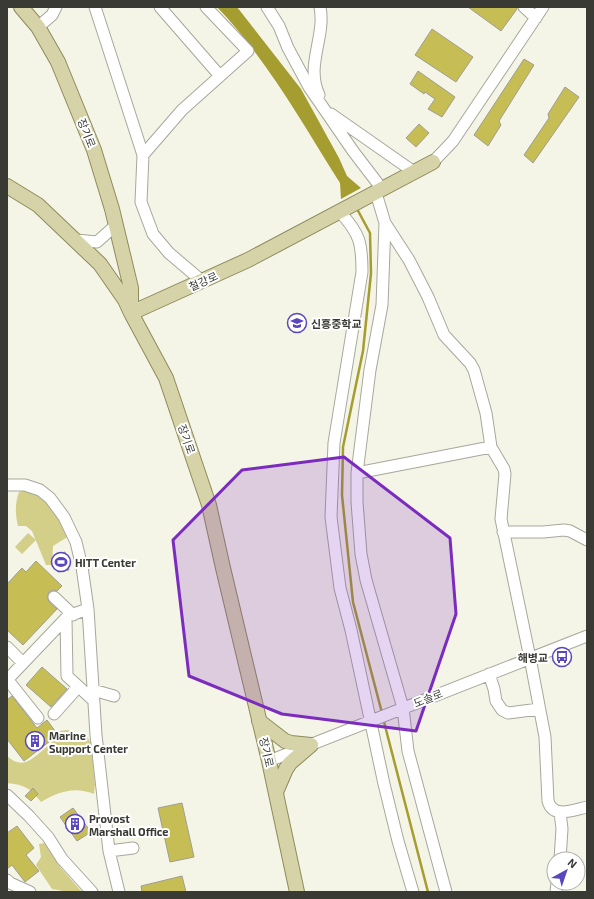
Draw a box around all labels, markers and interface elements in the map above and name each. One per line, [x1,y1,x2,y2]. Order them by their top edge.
street label: 장기로 [75,116,99,150]
street label: 철강로 [186,269,220,293]
school or university icon: 신흥중학교 [286,312,308,334]
place label: 신흥중학교 [311,317,362,330]
street label: 장기로 [176,423,198,455]
sports icon: HITT Center [50,551,72,573]
place label: HITT Center [75,556,136,569]
bus stop icon: 해병교 [551,646,573,668]
place label: 해병교 [518,651,548,664]
street label: 도솔로 [411,686,445,710]
place label: Marine Support Center [49,729,128,755]
building icon: Marine Support Center [24,730,46,752]
street label: 장기로 [257,736,277,768]
place label: Provost Marshall Office [89,812,169,838]
building icon: Provost Marshall Office [64,813,86,835]
north arrow [546,851,586,891]
text: N [566,855,580,871]

